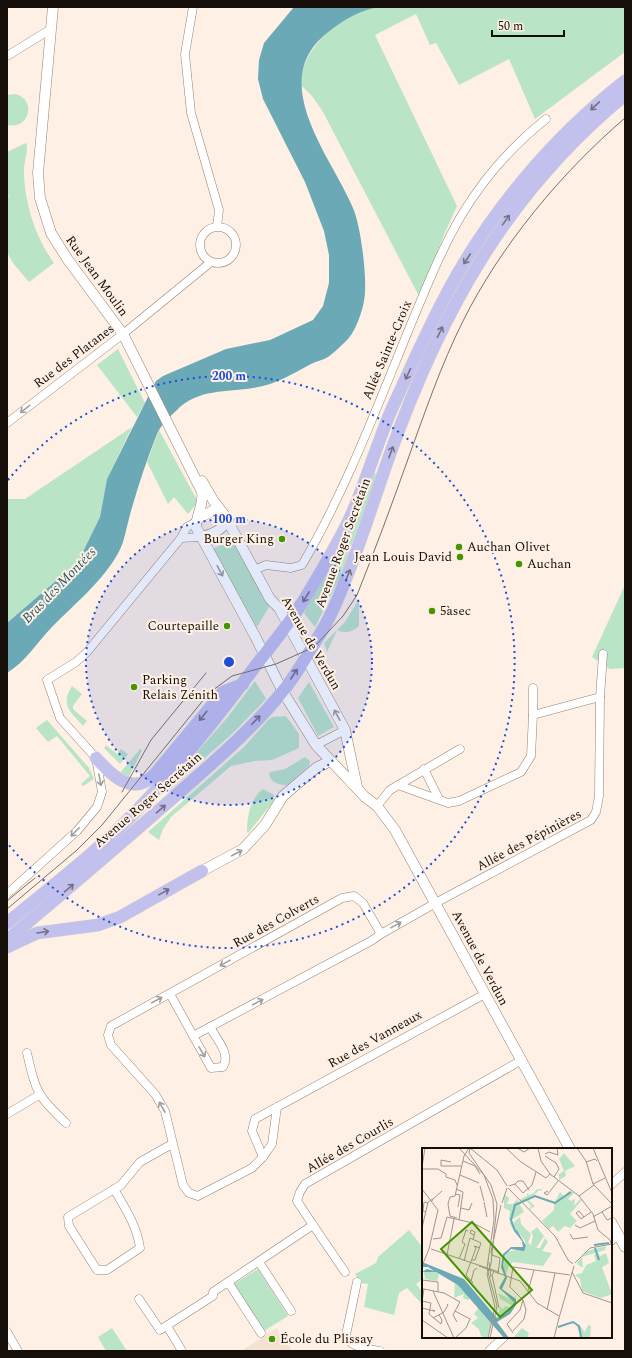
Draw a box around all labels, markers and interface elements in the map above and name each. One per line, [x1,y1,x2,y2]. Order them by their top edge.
scale bar [492,12,564,38]
text: 50 m [498,17,523,36]
one-way arrow [590,101,600,111]
one-way arrow [502,215,510,226]
street label: Rue Jean Moulin [61,231,134,321]
one-way arrow [463,253,471,265]
street label: Allée Sainte-Croix [357,297,417,403]
street label: Rue des Platanes [29,319,119,393]
one-way arrow [437,326,444,338]
text: 200 m [212,367,246,386]
one-way arrow [404,368,411,380]
one-way arrow [19,405,30,413]
one-way arrow [388,446,395,459]
street label: Avenue Roger Secrétain [310,475,376,611]
text: 100 m [212,510,246,529]
place label: Burger King [203,529,274,549]
marker: Burger King [277,534,287,544]
place label: Auchan Olivet [467,537,551,557]
water label: Bras des Montées [17,542,101,628]
marker: Auchan Olivet [454,542,464,552]
place label: Jean Louis David [354,547,452,567]
marker: Jean Louis David [455,552,465,562]
place label: Auchan [527,554,572,574]
marker: Auchan [514,559,524,569]
one-way arrow [217,565,224,577]
one-way arrow [344,569,352,581]
one-way arrow [302,591,310,602]
street label: Avenue de Verdun [276,592,346,694]
place label: 5àsec [440,601,471,621]
marker: 5àsec [427,606,437,616]
place label: Courtepaille [147,616,219,636]
marker: Courtepaille [222,621,232,631]
centre of rings [222,655,236,669]
one-way arrow [291,668,299,680]
place label: Parking Relais Zénith [142,670,219,705]
marker: Parking Relais Zénith [129,682,139,692]
one-way arrow [333,709,341,721]
one-way arrow [199,710,207,721]
one-way arrow [251,715,261,725]
street label: Avenue Roger Secrétain [90,747,207,853]
one-way arrow [97,773,105,786]
one-way arrow [156,804,166,813]
street label: Allée des Pépinières [473,804,585,876]
one-way arrow [70,827,80,837]
one-way arrow [230,848,242,856]
one-way arrow [63,883,74,892]
one-way arrow [158,888,170,896]
street label: Rue des Colverts [229,889,323,953]
street label: Avenue de Verdun [446,907,514,1010]
one-way arrow [390,921,402,929]
one-way arrow [36,928,49,936]
one-way arrow [219,960,231,967]
one-way arrow [151,996,163,1004]
one-way arrow [252,997,264,1005]
street label: Rue des Vanneaux [324,1005,426,1073]
one-way arrow [198,1046,206,1058]
one-way arrow [158,1101,165,1113]
street label: Allée des Courlis [303,1112,397,1178]
inset map [422,1148,612,1338]
place label: École du Plissay [280,1329,373,1349]
marker: École du Plissay [267,1334,277,1344]

